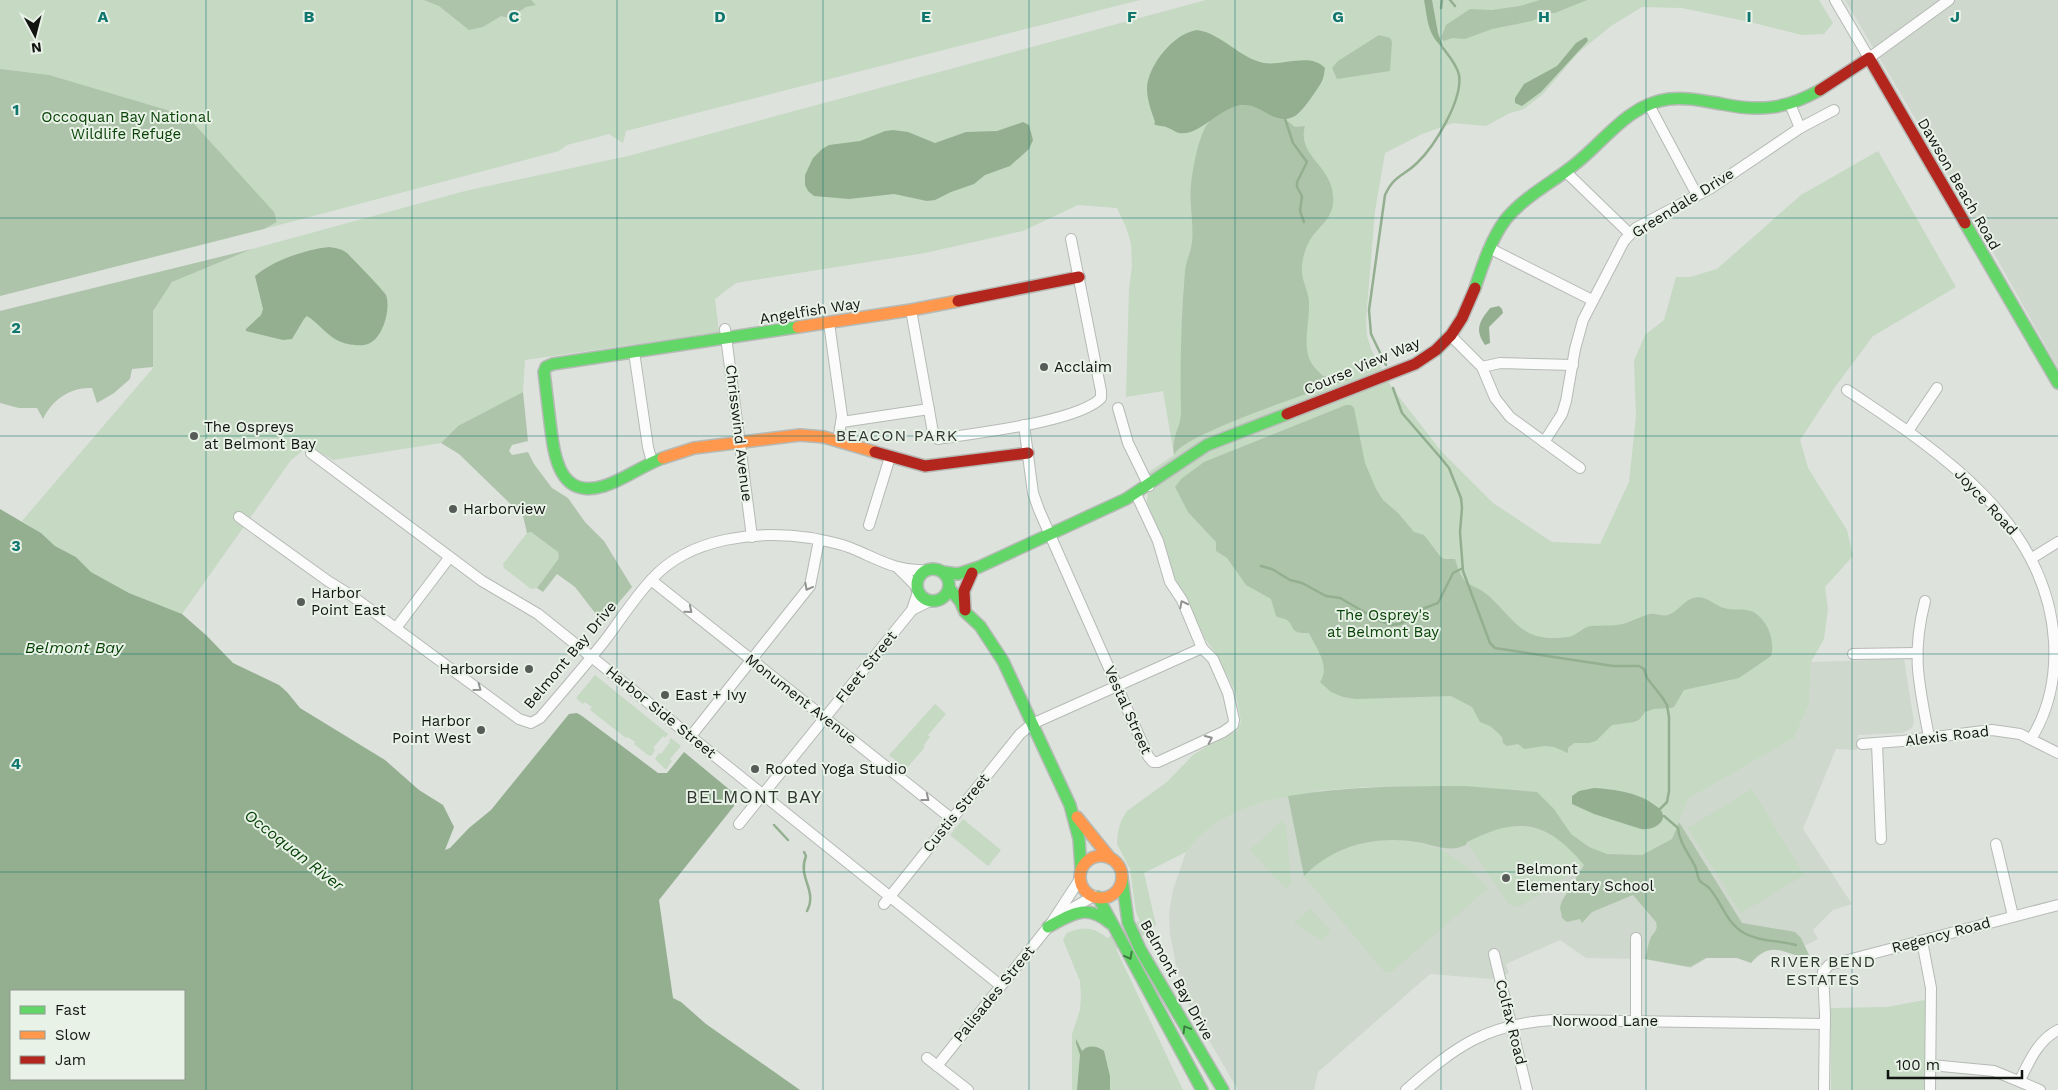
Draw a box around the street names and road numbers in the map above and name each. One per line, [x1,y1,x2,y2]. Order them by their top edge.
street label: Dawson Beach Road [1914,115,2004,253]
street label: Greendale Drive [1629,164,1737,242]
street label: Angelfish Way [758,294,862,328]
street label: Course View Way [1301,333,1423,399]
street label: Chrisswind Avenue [722,363,756,503]
street label: Joyce Road [1951,465,2021,539]
street label: Belmont Bay Drive [520,598,620,712]
street label: Fleet Street [832,627,901,707]
street label: Monument Avenue [742,650,860,748]
street label: Harbor Side Street [602,662,720,762]
street label: Vestal Street [1101,663,1156,758]
street label: Alexis Road [1904,722,1990,750]
street label: Custis Street [919,770,994,856]
street label: Regency Road [1890,913,1992,957]
street label: Belmont Bay Drive [1137,917,1217,1043]
street label: Palisades Street [950,942,1039,1046]
street label: Colfax Road [1492,977,1530,1067]
street label: Norwood Lane [1552,1012,1658,1030]

